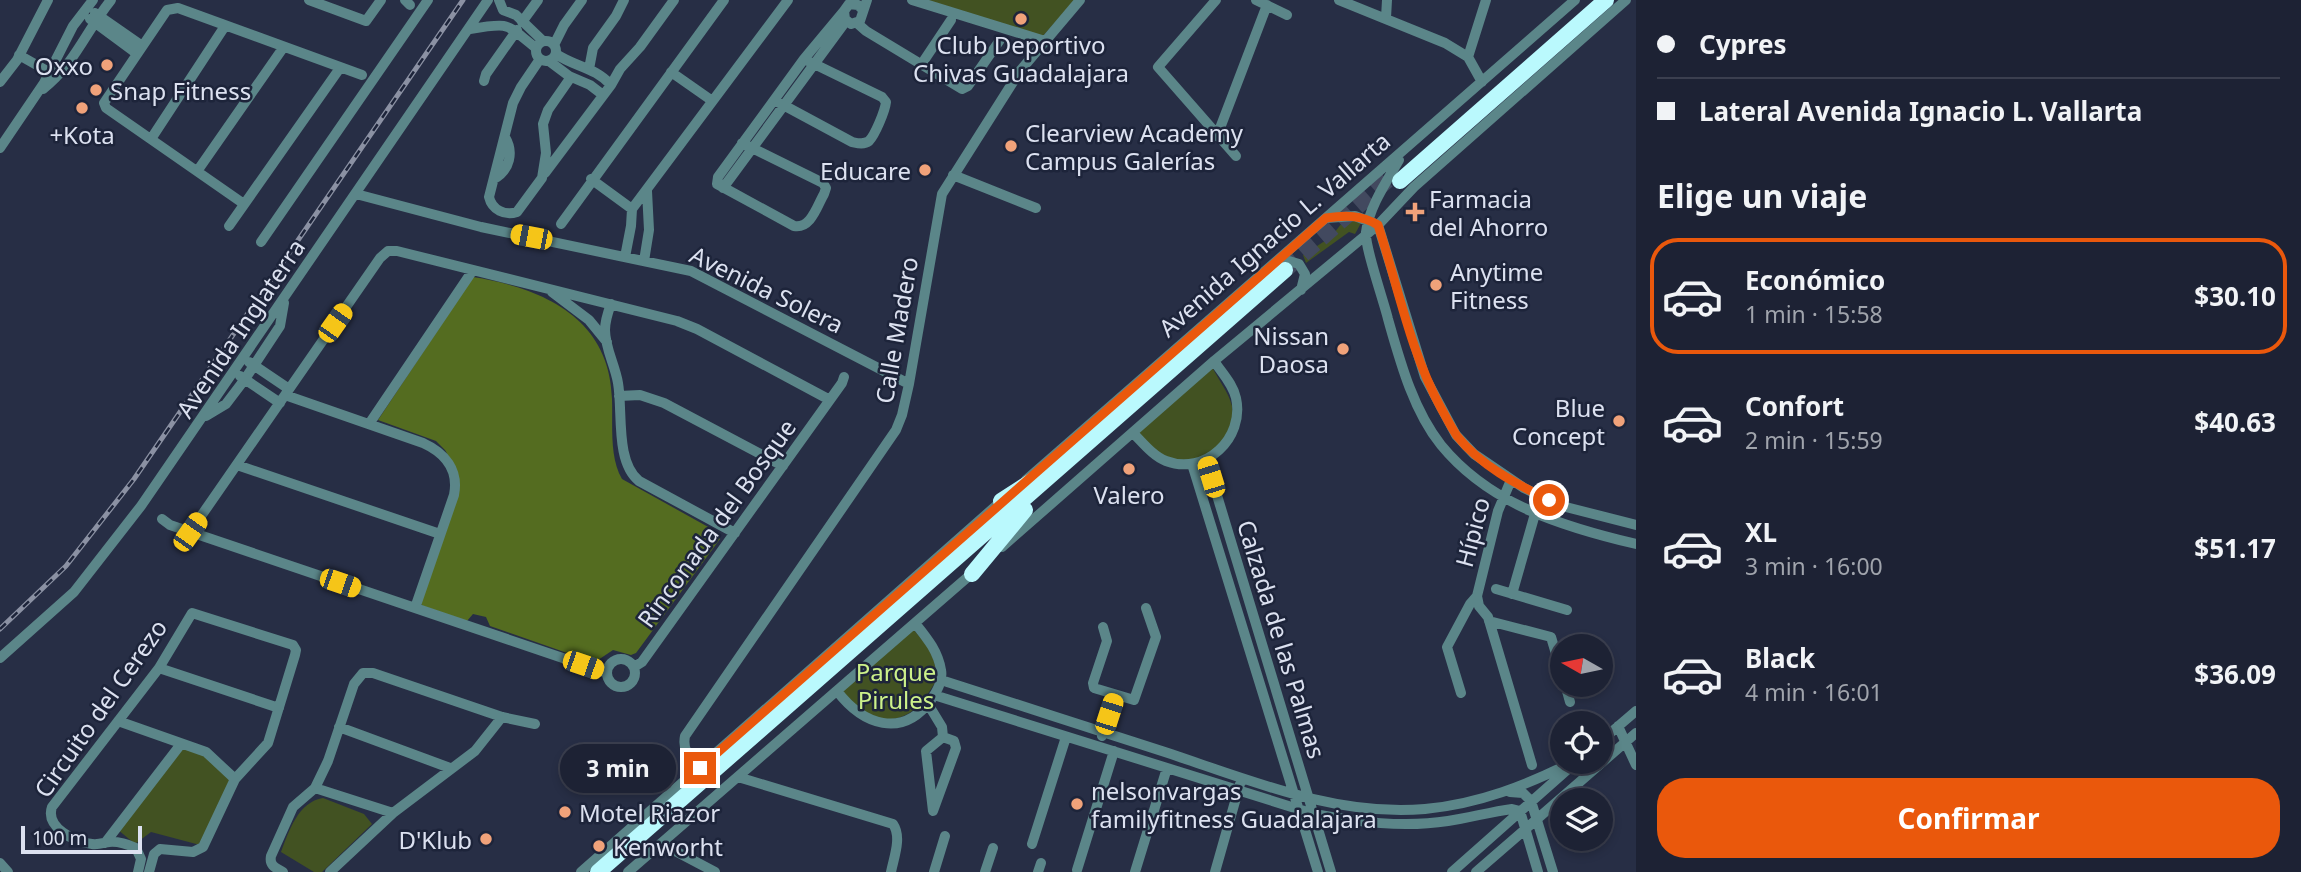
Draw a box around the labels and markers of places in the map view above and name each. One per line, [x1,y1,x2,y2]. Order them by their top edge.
marker: Club Deportivo Chivas Guadalajara [1013,11,1029,27]
place label: Club Deportivo Chivas Guadalajara [913,28,1129,89]
place label: Oxxo [35,49,93,82]
marker: Oxxo [99,57,115,73]
place label: Snap Fitness [110,74,251,107]
marker: Snap Fitness [88,82,104,98]
marker: +Kota [74,100,90,116]
place label: Clearview Academy Campus Galerías [1025,116,1244,177]
place label: +Kota [49,118,115,151]
marker: Clearview Academy Campus Galerías [1003,138,1019,154]
place label: Educare [820,154,911,187]
marker: Educare [917,162,933,178]
place label: Farmacia del Ahorro [1429,182,1548,243]
marker: Farmacia del Ahorro [1407,204,1423,220]
place label: Anytime Fitness [1450,255,1543,316]
marker: Anytime Fitness [1428,277,1444,293]
place label: Nissan Daosa [1253,319,1329,380]
marker: Nissan Daosa [1335,341,1351,357]
place label: Blue Concept [1512,391,1605,452]
marker: Blue Concept [1611,413,1627,429]
marker: Valero [1121,461,1137,477]
place label: Valero [1093,478,1165,511]
place label: nelsonvargas familyfitness Guadalajara [1091,774,1377,835]
place label: Motel Riazor [579,796,720,829]
marker: nelsonvargas familyfitness Guadalajara [1069,796,1085,812]
marker: Motel Riazor [557,804,573,820]
place label: D'Klub [398,823,472,856]
place label: Kenworht [613,830,723,863]
marker: D'Klub [478,831,494,847]
marker: Kenworht [591,838,607,854]

